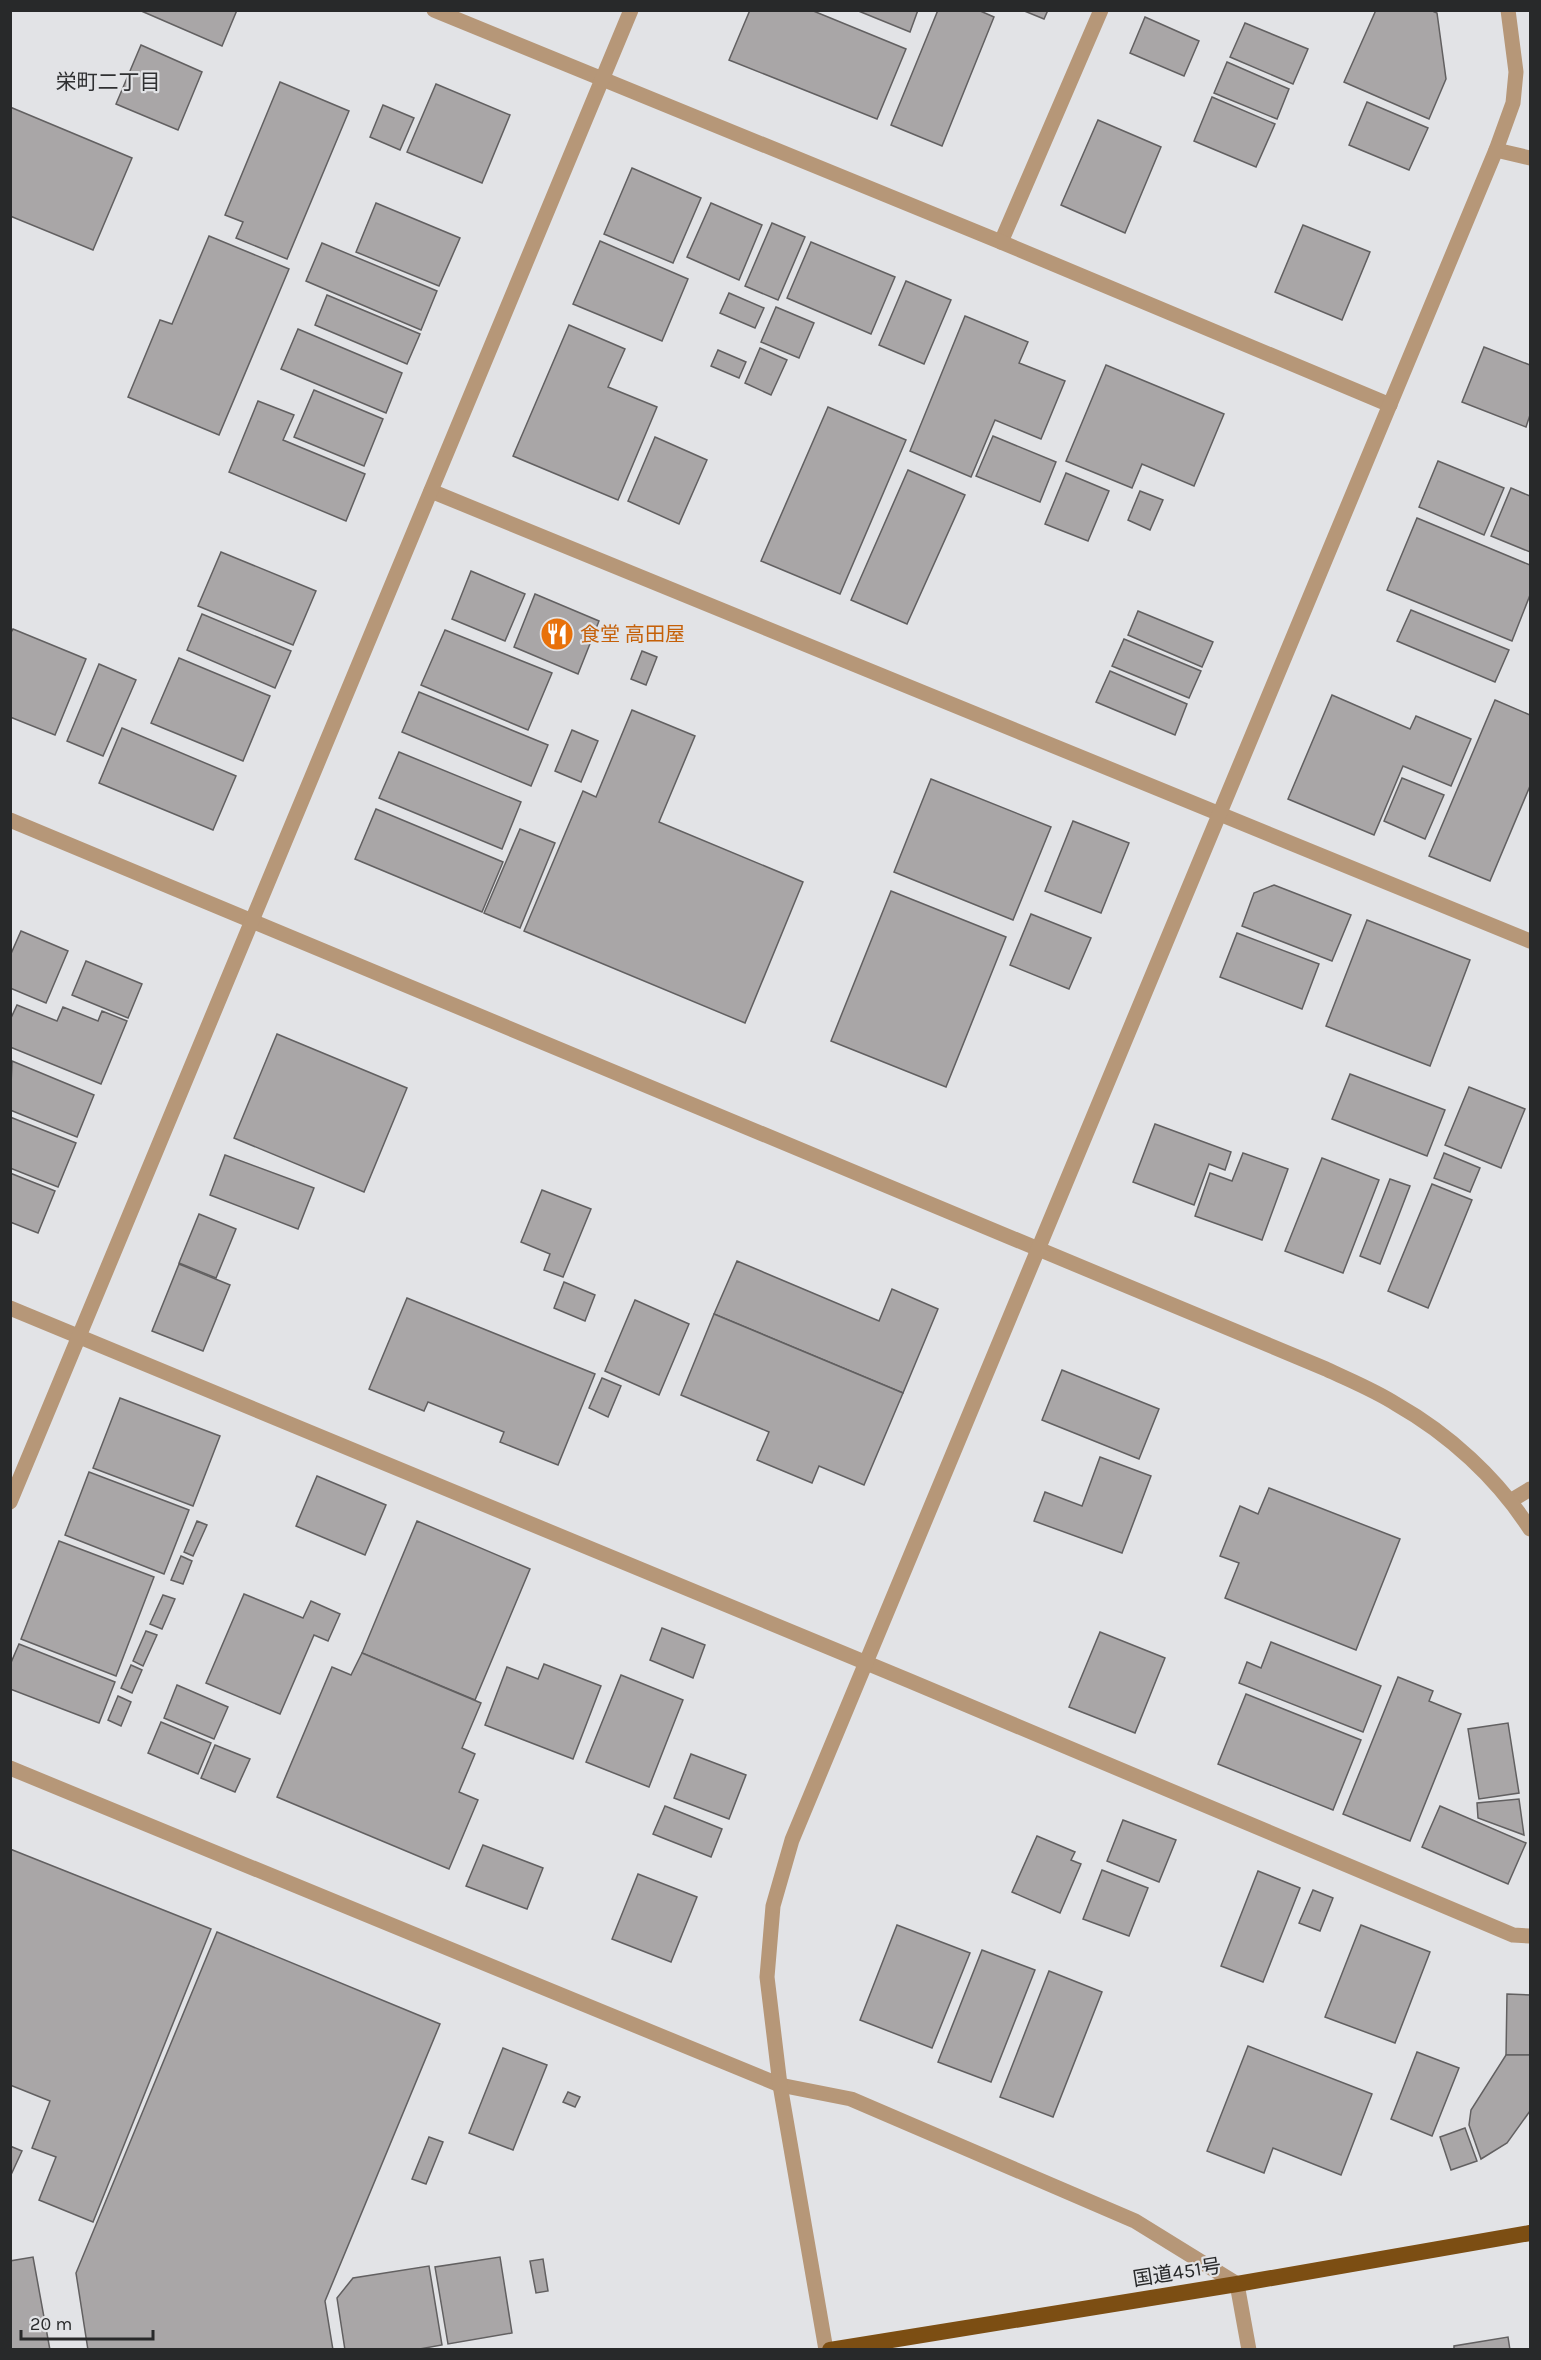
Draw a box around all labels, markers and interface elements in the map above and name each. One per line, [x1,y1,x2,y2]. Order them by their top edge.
district label: 栄町二丁目 [56,70,161,94]
restaurant icon: 食堂 高田屋 [539,616,575,652]
place label: 食堂 高田屋 [580,623,685,646]
street label: 国道451号 [1131,2254,1223,2291]
scale bar [21,2303,153,2341]
text: 20 m [30,2313,72,2335]

